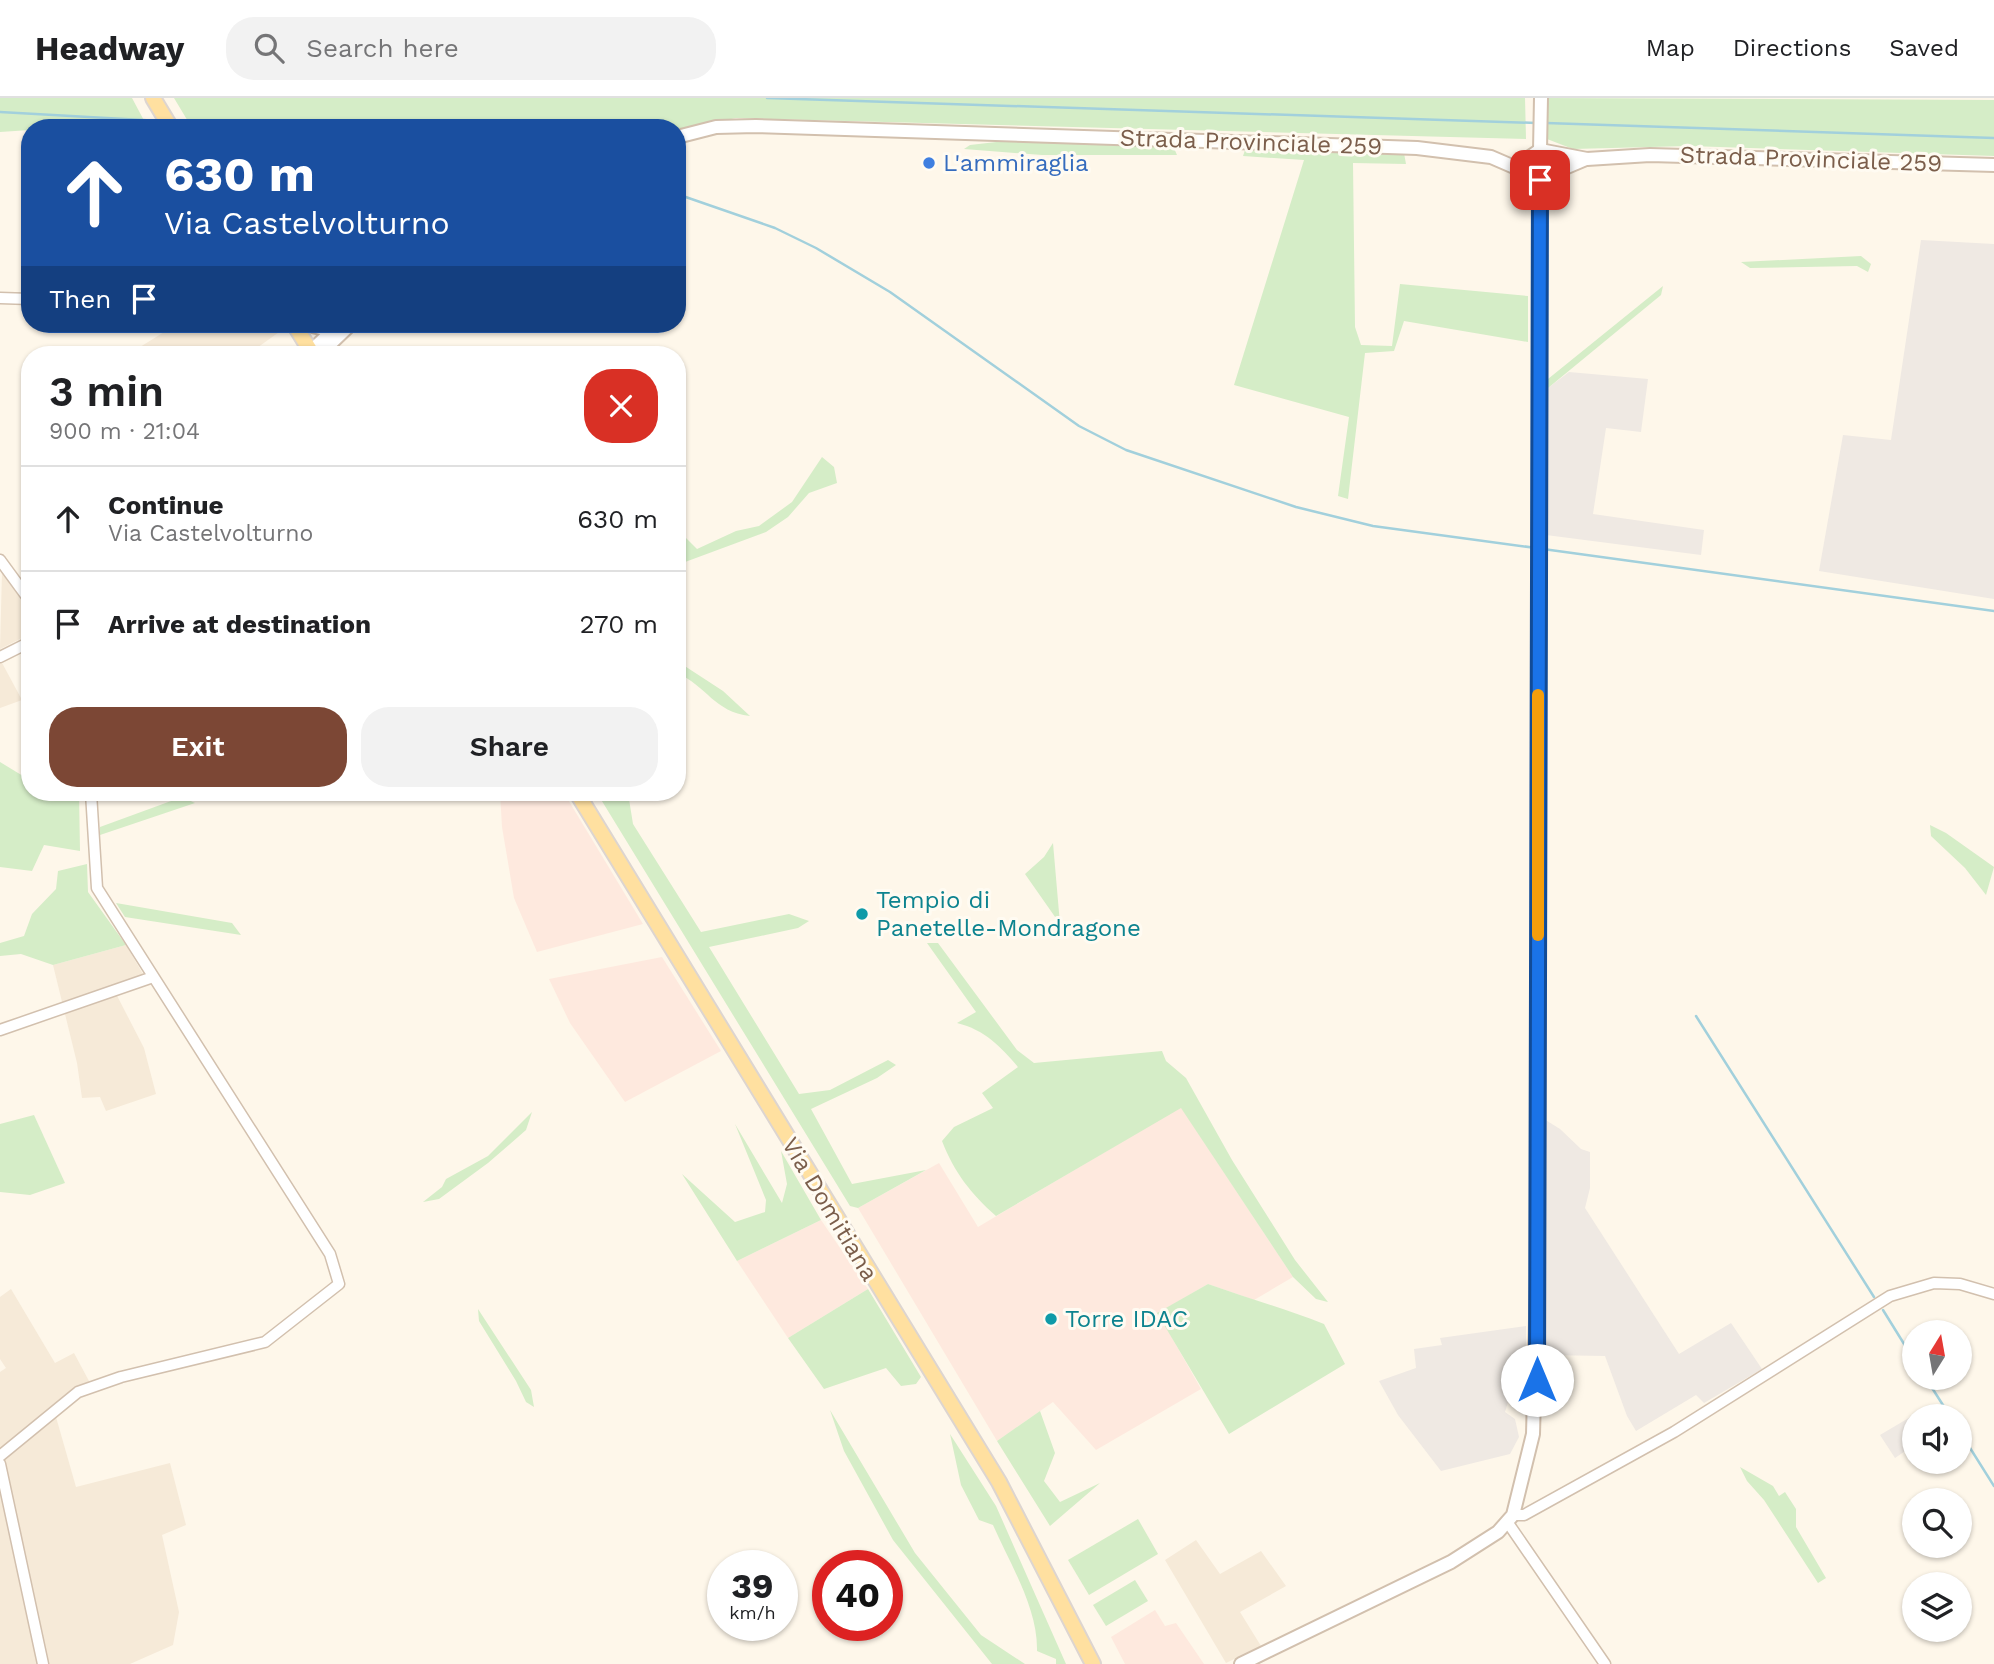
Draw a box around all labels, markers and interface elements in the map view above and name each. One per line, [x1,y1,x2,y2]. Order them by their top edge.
search box [226,17,716,80]
text: Headway [35,29,184,68]
icon: search [250,29,288,67]
text: Search here [306,33,459,63]
text: Map [1646,34,1695,62]
text: Directions [1733,34,1851,62]
text: Saved [1889,34,1959,62]
street label: Strada Provinciale 259 [1119,123,1383,161]
street label: Strada Provinciale 259 [1679,140,1943,178]
text: 630 m [164,145,315,203]
icon: ahead [49,147,140,238]
place label: L'ammiraglia [943,149,1089,177]
pin [1510,150,1570,210]
marker: L'ammiraglia [921,155,937,171]
icon: arrive [1521,161,1559,199]
text: Via Castelvolturno [164,204,450,242]
icon: arrive [125,280,163,318]
text: Then [49,284,111,314]
text: 3 min [49,367,164,416]
button: close [584,369,658,443]
text: 900 m · 21:04 [49,418,200,445]
text: Continue [108,490,224,520]
icon: ahead [49,500,87,538]
text: 630 m [577,504,658,534]
text: Via Castelvolturno [108,520,313,547]
icon: arrive [49,605,87,643]
text: Arrive at destination [108,609,371,639]
text: 270 m [579,609,658,639]
button: Exit [49,707,347,787]
button: Share [361,707,658,787]
place label: Tempio di Panetelle-Mondragone [876,886,1141,942]
marker: Tempio di Panetelle-Mondragone [854,906,870,922]
street label: Via Domitiana [776,1132,884,1286]
place label: Torre IDAC [1065,1305,1188,1333]
marker: Torre IDAC [1043,1311,1059,1327]
north arrow [1902,1320,1972,1390]
map controls [1902,1320,1972,1642]
position arrow [1500,1343,1574,1417]
button: sound [1902,1404,1972,1474]
button: search [1902,1488,1972,1558]
speed limit sign: 40 [812,1550,903,1641]
text: 39 [731,1565,774,1607]
button: layers [1902,1572,1972,1642]
text: km/h [729,1602,776,1623]

